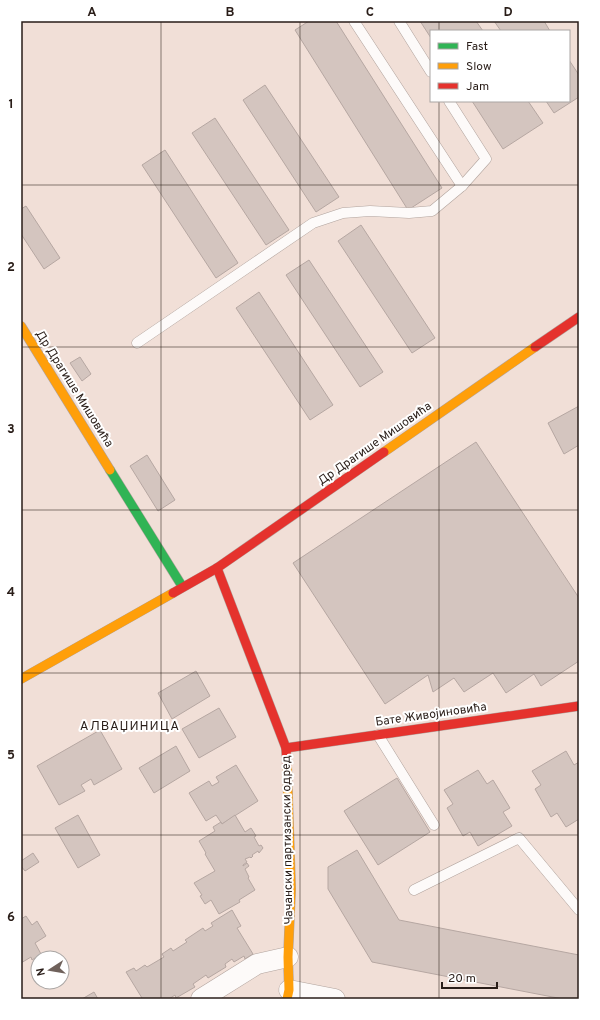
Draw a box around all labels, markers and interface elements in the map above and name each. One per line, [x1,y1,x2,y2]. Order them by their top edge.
text: A [87,5,97,21]
text: B [226,5,235,21]
text: C [366,5,374,21]
text: D [503,5,513,21]
legend [430,30,570,102]
text: Fast [466,39,488,55]
text: Slow [466,59,492,75]
text: Jam [466,79,489,95]
text: 1 [8,97,14,113]
text: 2 [7,260,15,276]
street label: Др Драгише Мишовића [31,327,117,451]
street label: Др Драгише Мишовића [315,399,435,489]
text: 3 [7,422,15,438]
text: 4 [7,585,15,601]
street label: Бате Живојиновића [374,699,488,731]
district label: АЛВАЏИНИЦА [80,719,180,735]
text: 5 [7,748,15,764]
street label: Чачански партизански одред [279,755,297,925]
text: 6 [7,910,15,926]
north arrow [30,950,70,990]
scale bar [442,964,497,990]
text: N [34,967,49,977]
text: 20 m [448,971,476,987]

